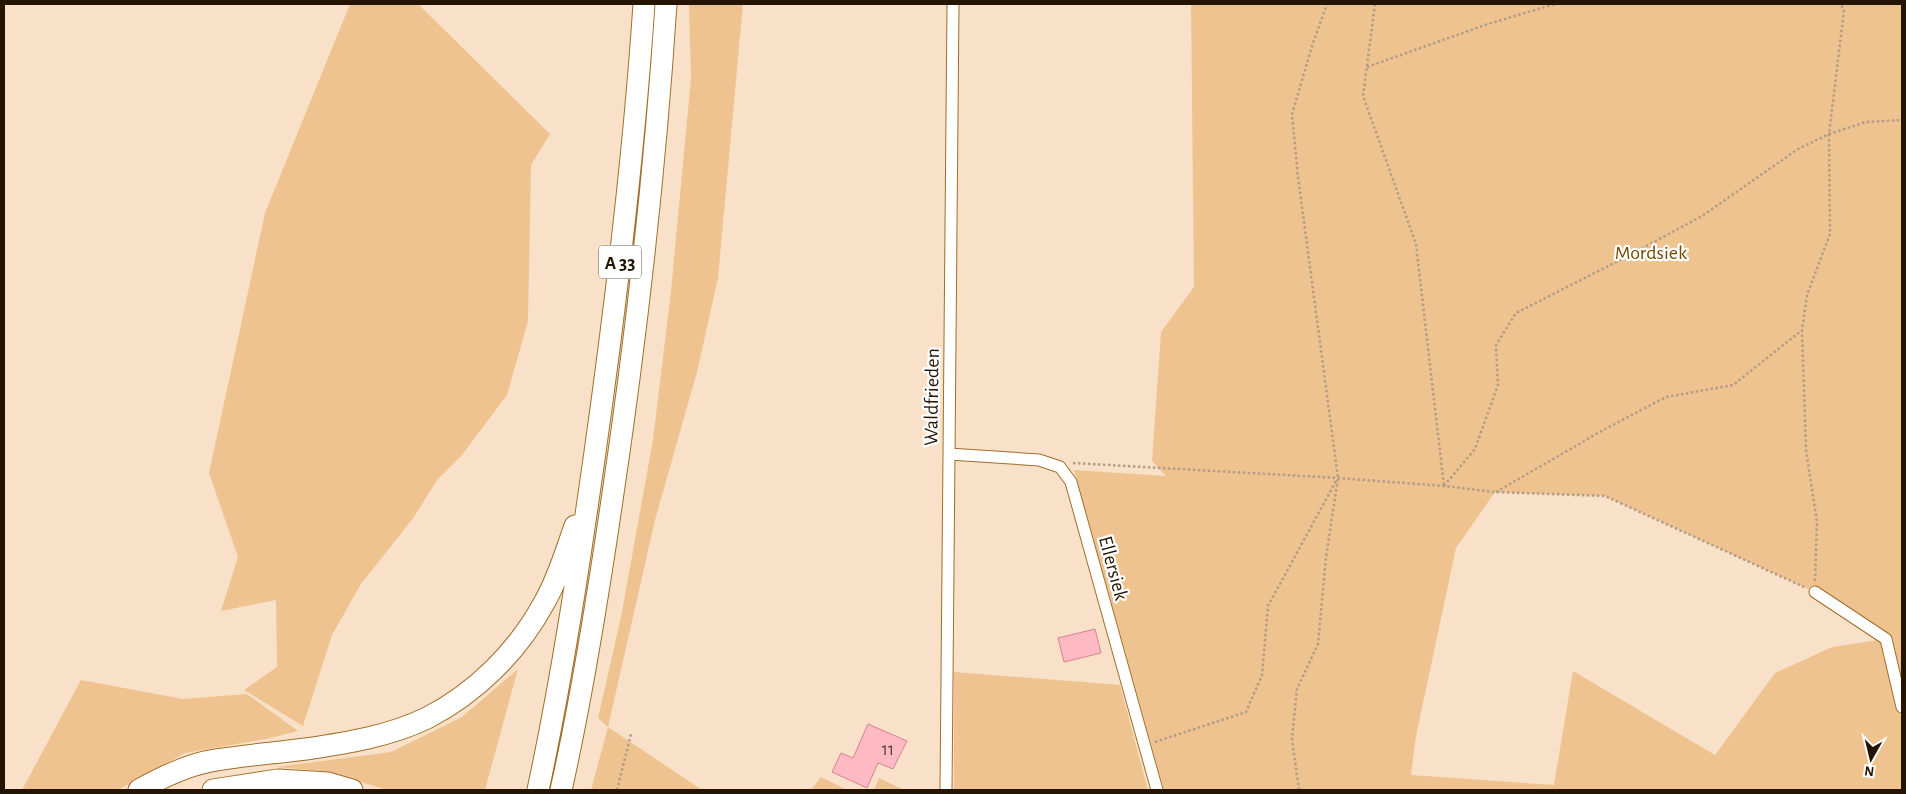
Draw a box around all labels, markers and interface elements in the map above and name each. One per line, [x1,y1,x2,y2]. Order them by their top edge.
park label: Mordsiek [1615,243,1687,263]
road number: A 33 [599,246,641,278]
street label: Waldfrieden [921,348,943,446]
street label: Ellersiek [1095,534,1131,603]
north arrow [1846,734,1896,784]
house number: 11 [882,741,894,759]
text: N [1864,763,1875,778]

